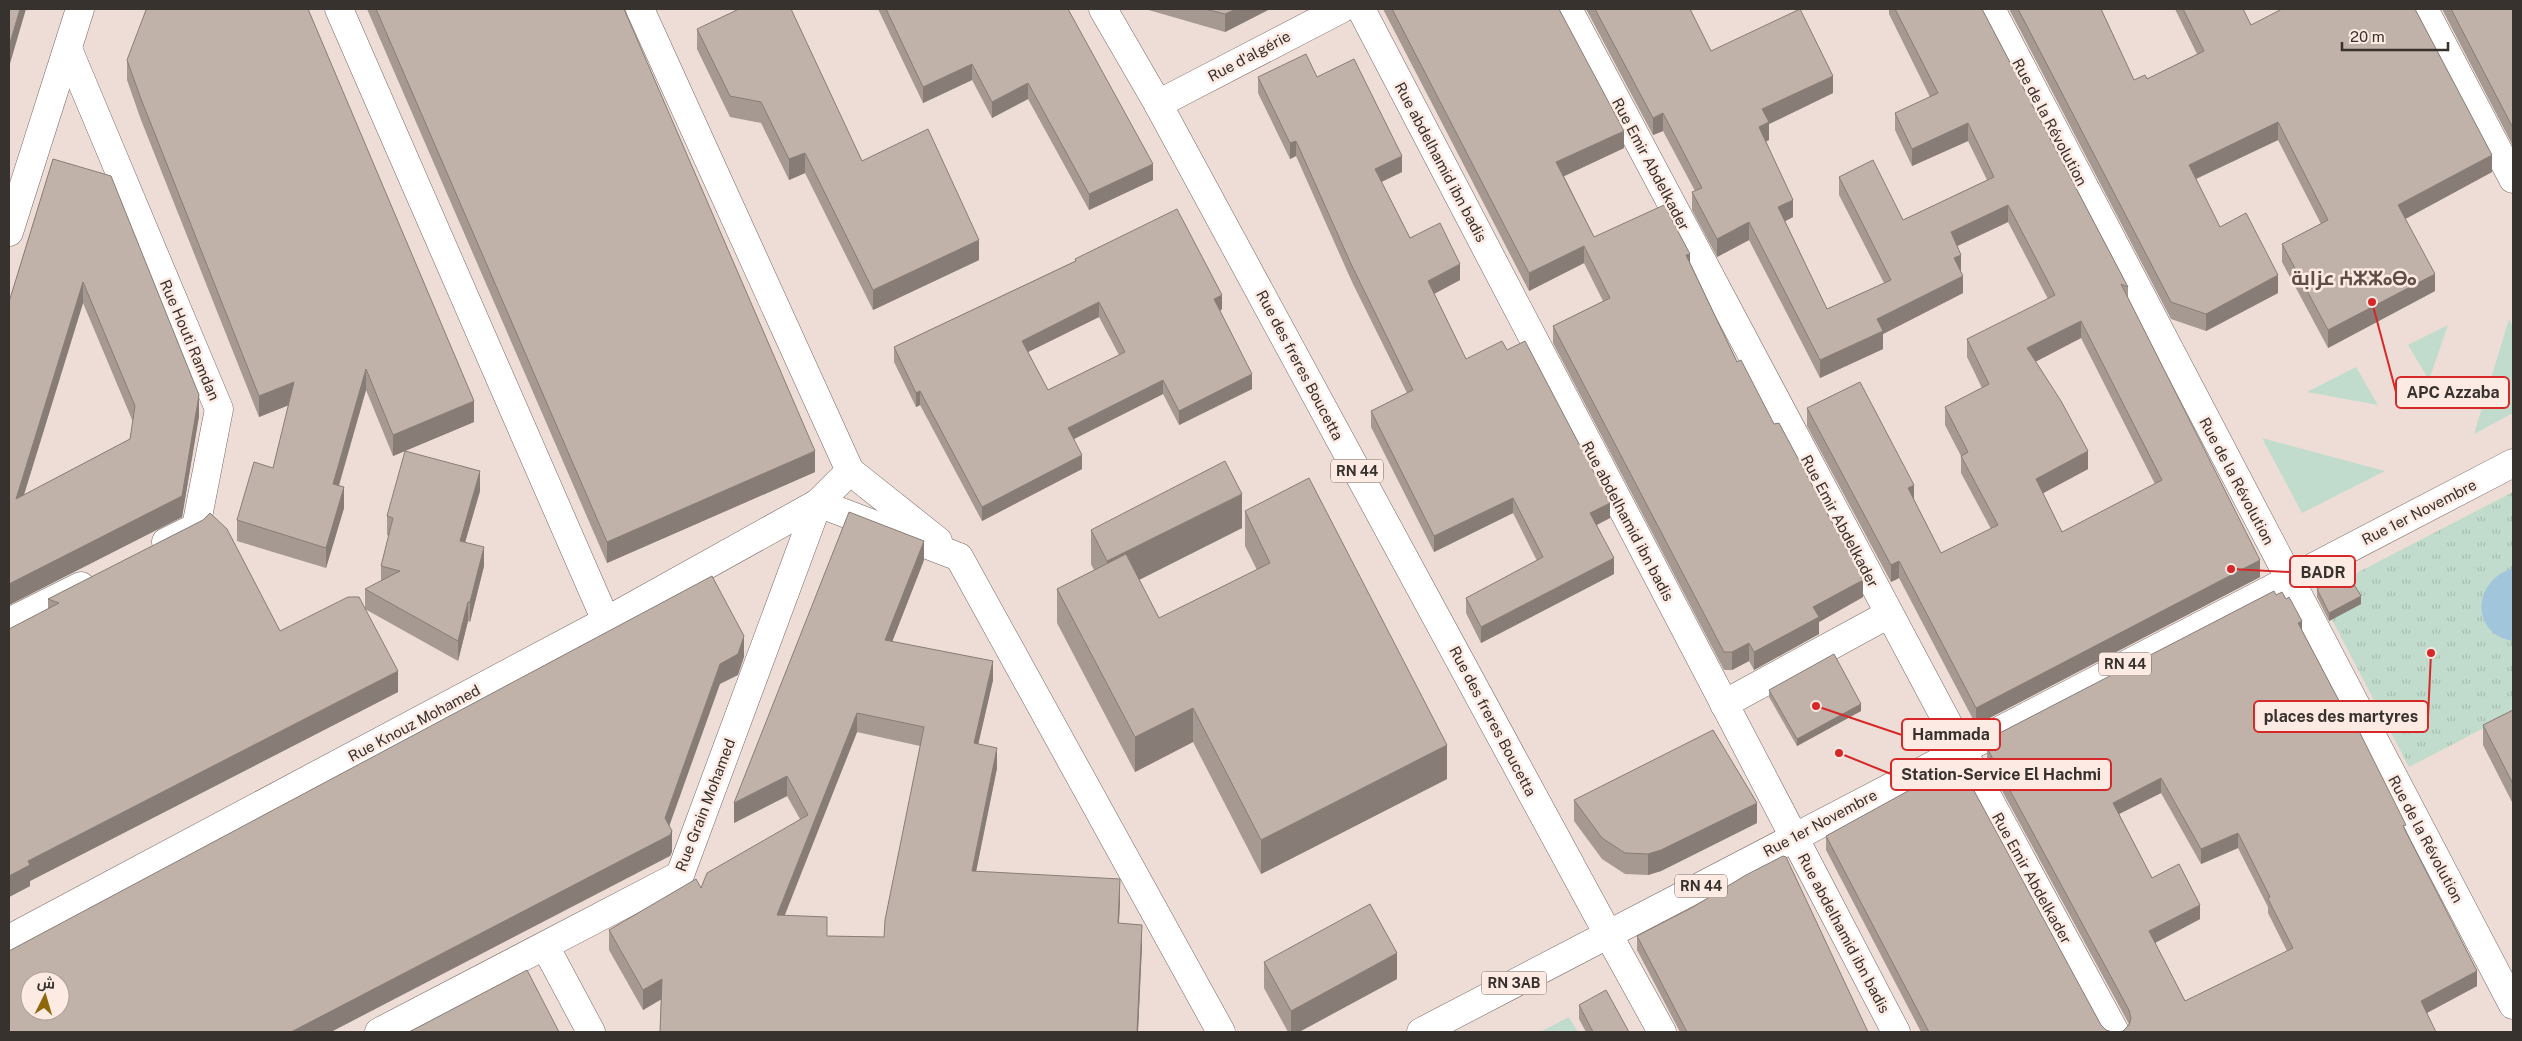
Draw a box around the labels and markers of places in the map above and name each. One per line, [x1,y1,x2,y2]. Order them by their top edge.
callout: APC Azzaba [2396,377,2509,408]
callout: BADR [2290,556,2355,587]
callout: places des martyres [2254,701,2428,732]
callout: Hammada [1902,719,2000,750]
callout: Station-Service El Hachmi [1891,759,2111,790]

